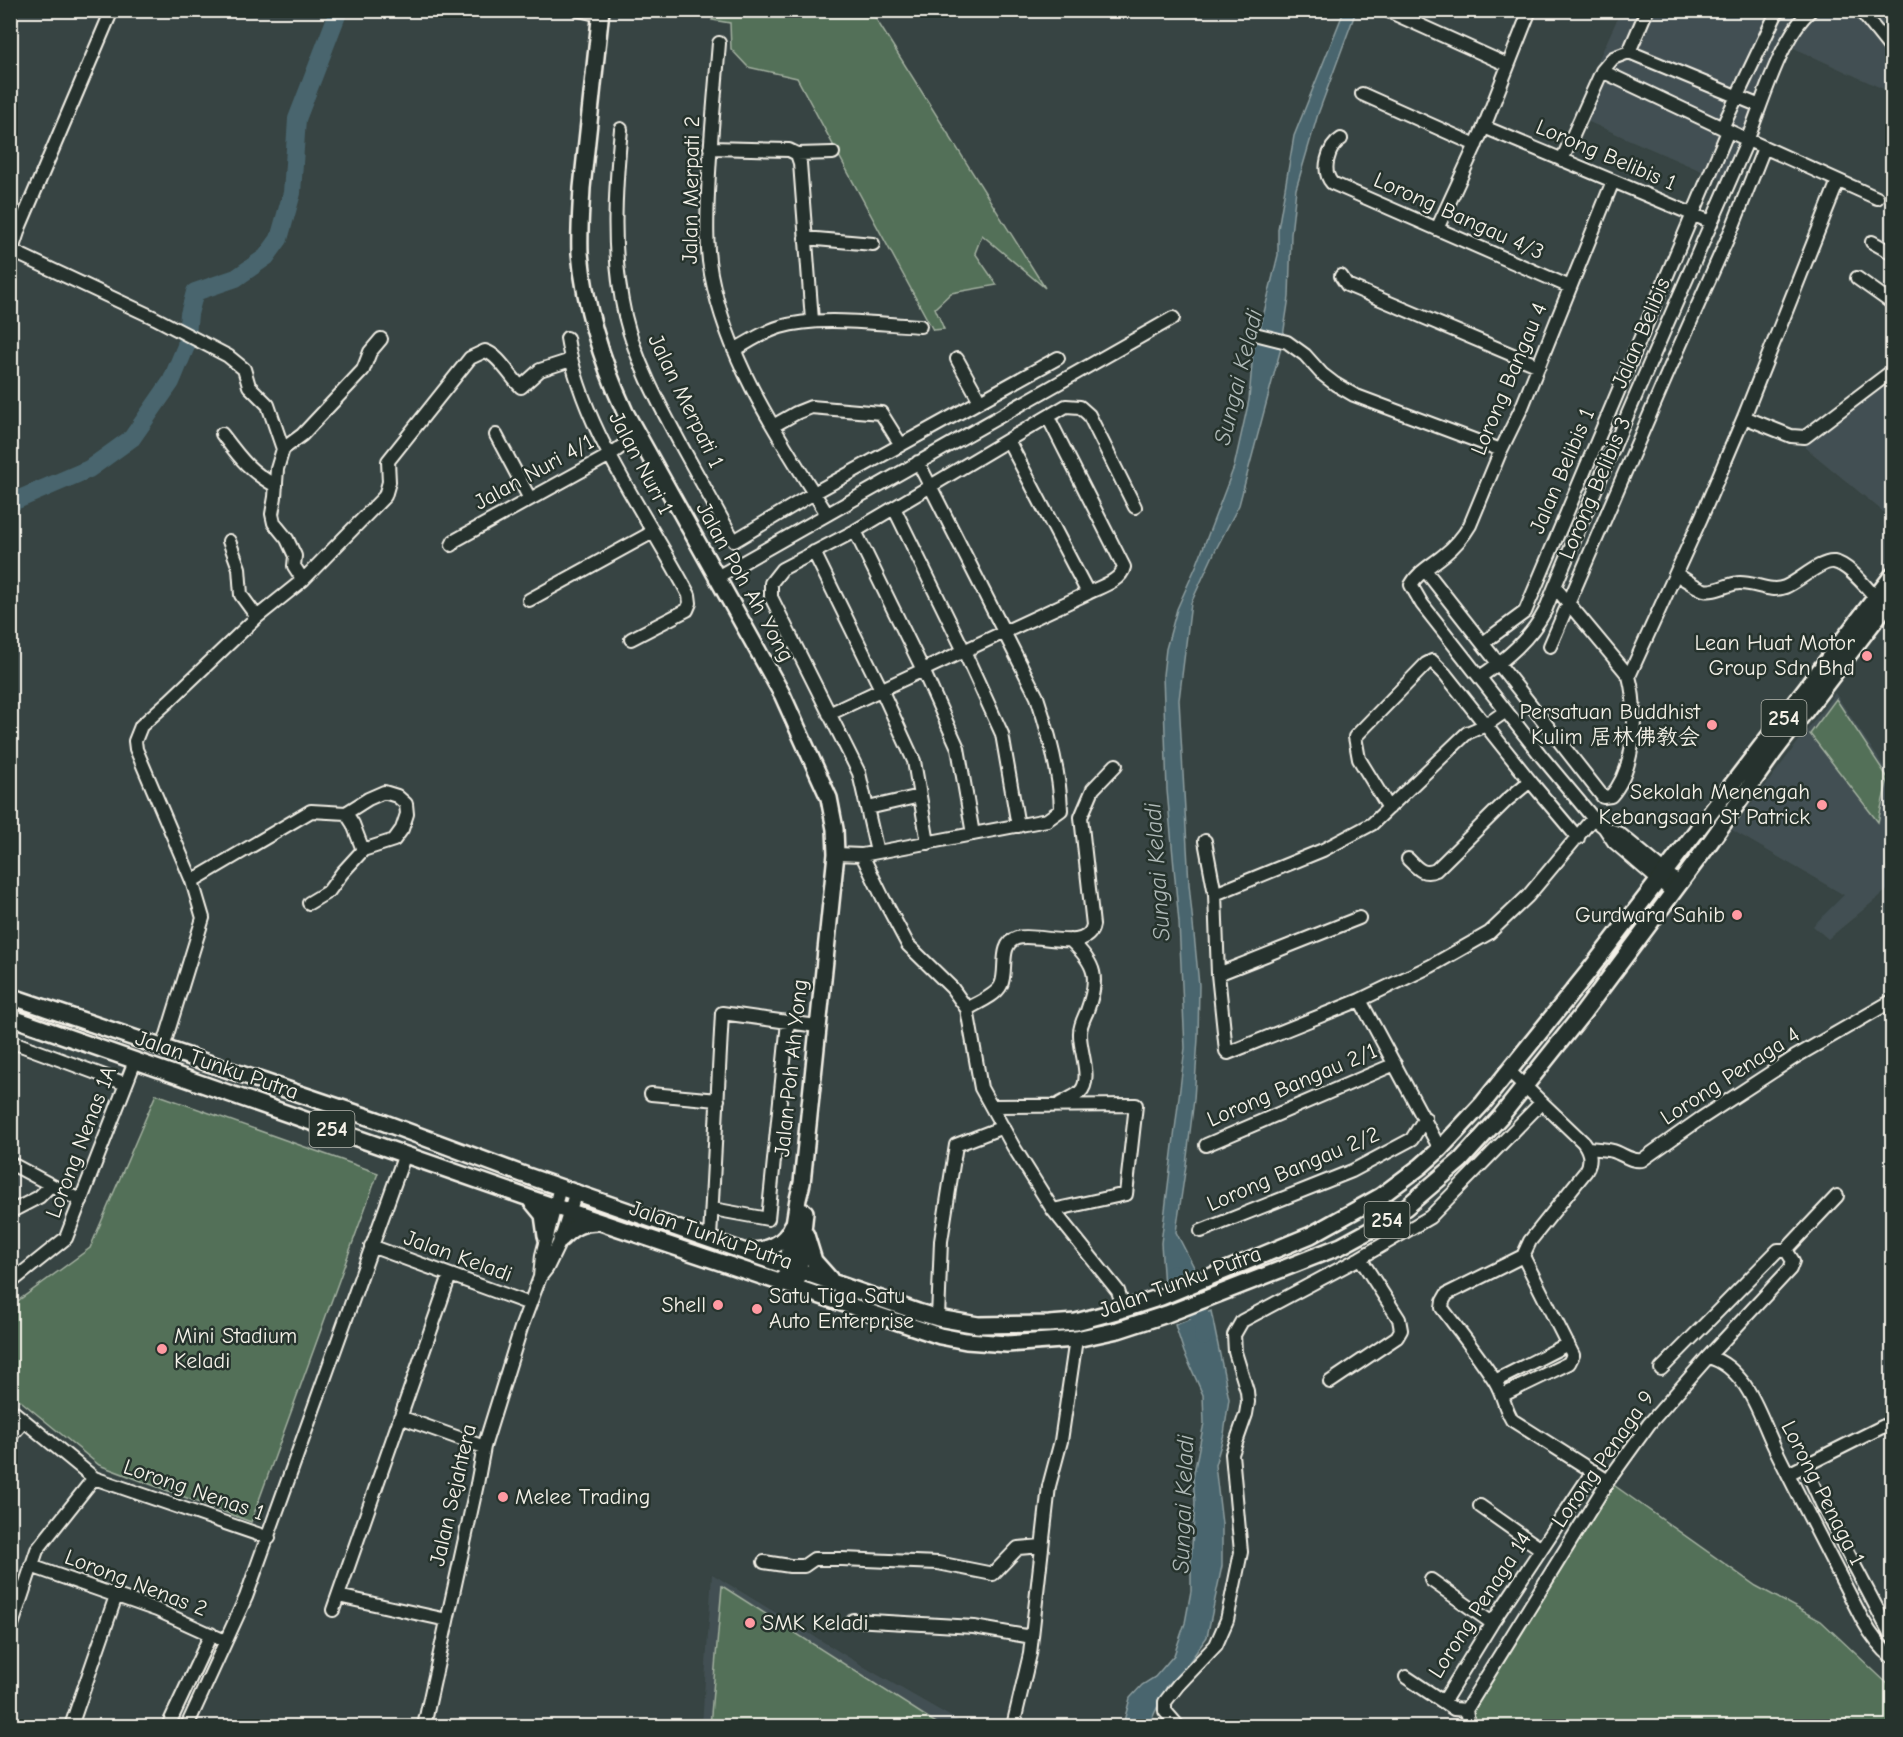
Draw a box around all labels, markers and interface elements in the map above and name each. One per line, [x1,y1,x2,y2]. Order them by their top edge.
street label: Lorong Belibis 1 [1532,114,1680,196]
street label: Jalan Merpati 2 [677,116,705,264]
street label: Lorong Bangau 4/3 [1370,167,1548,265]
street label: Jalan Belibis [1606,274,1676,392]
street label: Lorong Bangau 4 [1465,299,1553,459]
water label: Sungai Keladi [1208,306,1268,448]
street label: Jalan Merpati 1 [642,330,730,472]
street label: Jalan Belibis 1 [1524,404,1600,538]
street label: Jalan Nuri 1 [603,407,679,519]
street label: Lorong Belibis 3 [1553,413,1637,563]
street label: Jalan Nuri 4/1 [470,428,598,516]
street label: Jalan Poh Ah Yong [690,498,800,666]
place label: Lean Huat Motor Group Sdn Bhd [1694,630,1855,681]
marker: Lean Huat Motor Group Sdn Bhd [1860,649,1874,663]
place label: Persatuan Buddhist Kulim 居林佛教会 [1520,699,1701,750]
road number: 254 [1762,700,1806,736]
marker: Persatuan Buddhist Kulim 居林佛教会 [1705,718,1719,732]
place label: Sekolah Menengah Kebangsaan St Patrick [1599,779,1810,830]
marker: Sekolah Menengah Kebangsaan St Patrick [1815,798,1829,812]
water label: Sungai Keladi [1138,801,1176,942]
place label: Gurdwara Sahib [1575,902,1725,928]
marker: Gurdwara Sahib [1730,908,1744,922]
street label: Jalan Poh Ah Yong [769,978,813,1158]
street label: Lorong Penaga 4 [1656,1021,1804,1131]
street label: Jalan Tunku Putra [132,1025,302,1105]
street label: Lorong Bangau 2/1 [1203,1037,1381,1133]
street label: Lorong Nenas 1A [40,1062,122,1222]
road number: 254 [310,1111,354,1147]
street label: Lorong Bangau 2/2 [1203,1121,1383,1217]
street label: Jalan Tunku Putra [626,1195,796,1275]
road number: 254 [1364,1202,1410,1238]
street label: Jalan Keladi [400,1224,516,1288]
street label: Jalan Tunku Putra [1095,1241,1265,1323]
place label: Satu Tiga Satu Auto Enterprise [769,1283,914,1334]
place label: Shell [661,1292,706,1318]
marker: Shell [711,1298,725,1312]
marker: Satu Tiga Satu Auto Enterprise [750,1302,764,1316]
place label: Mini Stadium Keladi [174,1323,297,1374]
marker: Mini Stadium Keladi [155,1342,169,1356]
street label: Lorong Penaga 9 [1546,1385,1660,1533]
street label: Lorong Penaga 1 [1775,1417,1871,1569]
street label: Jalan Sejahtera [424,1421,482,1569]
water label: Sungai Keladi [1167,1434,1199,1574]
street label: Lorong Nenas 1 [120,1454,268,1526]
place label: Melee Trading [515,1484,650,1510]
marker: Melee Trading [496,1490,510,1504]
street label: Lorong Penaga 14 [1423,1527,1537,1683]
street label: Lorong Nenas 2 [61,1544,211,1622]
place label: SMK Keladi [762,1610,868,1636]
marker: SMK Keladi [743,1616,757,1630]

